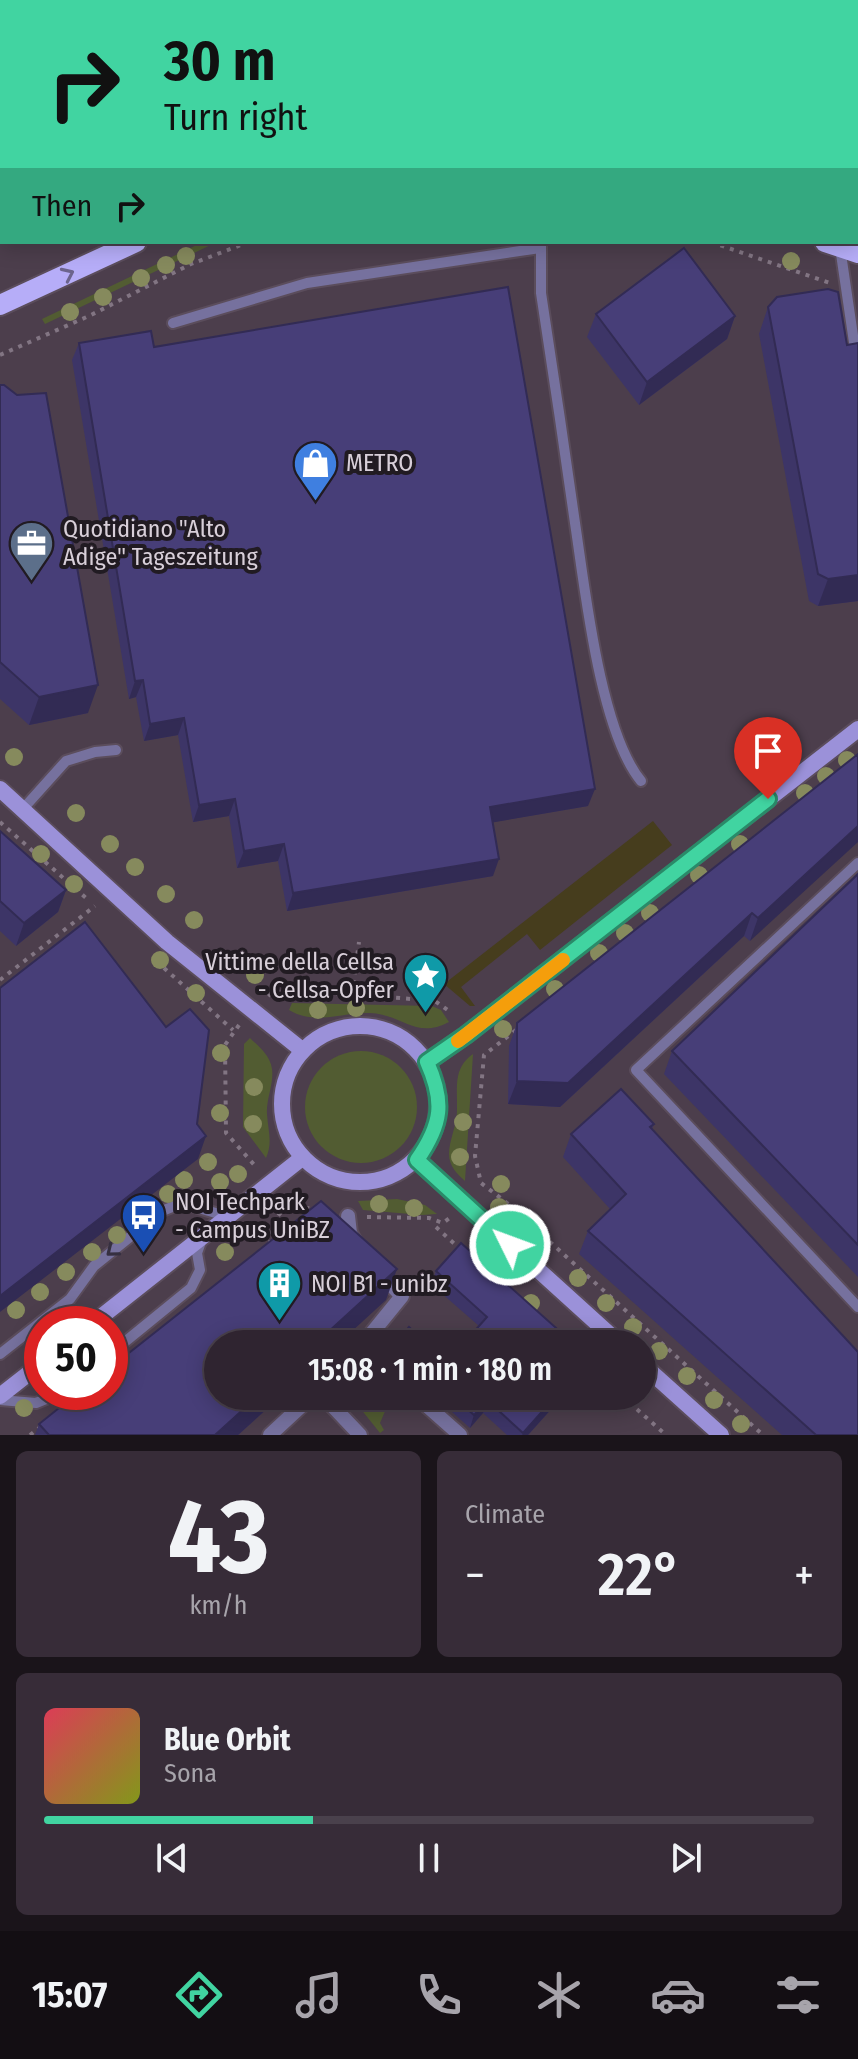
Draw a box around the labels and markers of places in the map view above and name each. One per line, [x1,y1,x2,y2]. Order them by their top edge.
shop icon: METRO [291,439,339,502]
place label: METRO [346,449,413,477]
place label: Quotidiano "Alto Adige" Tageszeitung [63,515,258,571]
office icon: Quotidiano "Alto Adige" Tageszeitung [8,519,56,582]
pin [734,717,802,799]
place label: Vittime della Cellsa - Cellsa-Opfer [205,948,395,1004]
place icon: Vittime della Cellsa - Cellsa-Opfer [401,952,449,1015]
place label: NOI Techpark - Campus UniBZ [175,1188,330,1244]
bus stop icon: NOI Techpark - Campus UniBZ [120,1192,168,1255]
building icon: NOI B1 - unibz [256,1260,304,1323]
place label: NOI B1 - unibz [311,1270,448,1298]

